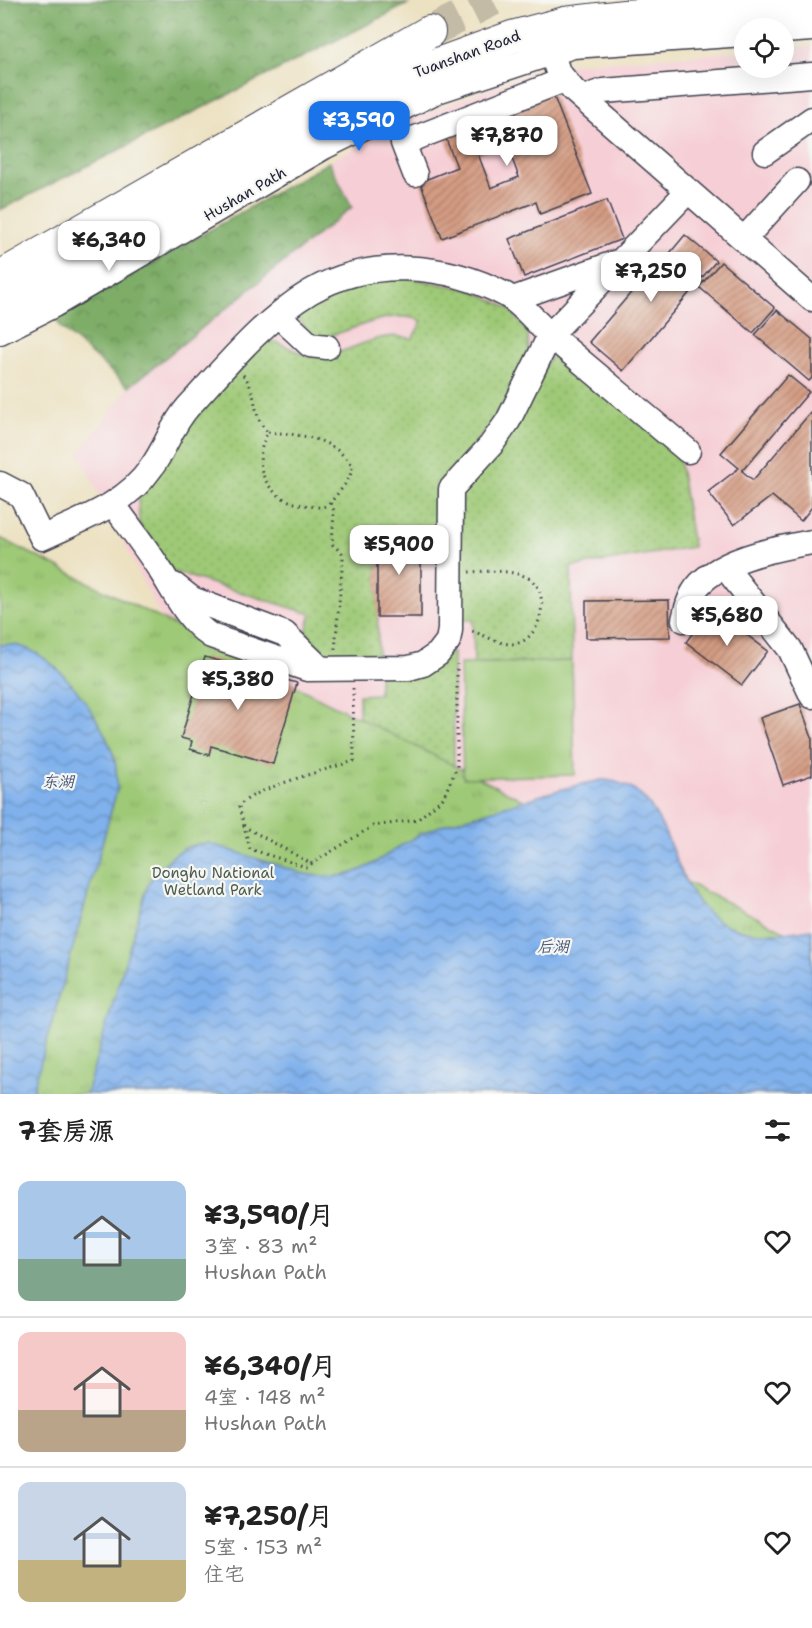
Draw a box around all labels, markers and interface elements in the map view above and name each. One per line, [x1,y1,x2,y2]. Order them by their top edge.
map controls [734,18,794,78]
button: locate [734,18,794,78]
street label: Tuanshan Road [411,25,524,83]
pin: ¥3,590 [310,101,408,152]
text: ¥3,590 [323,107,395,133]
pin: ¥7,870 [458,116,556,167]
text: ¥7,870 [470,122,544,148]
street label: Hushan Path [200,162,290,226]
pin: ¥6,340 [60,221,158,272]
text: ¥6,340 [72,227,146,253]
pin: ¥7,250 [602,252,700,303]
text: ¥7,250 [615,258,687,284]
pin: ¥5,900 [350,525,448,576]
text: ¥5,900 [364,531,434,557]
pin: ¥5,680 [678,596,776,647]
text: ¥5,680 [691,602,763,628]
pin: ¥5,380 [189,660,287,711]
text: ¥5,380 [202,666,274,692]
water label: 东湖 [42,771,76,792]
park label: Donghu National Wetland Park [152,863,275,900]
water label: 后湖 [537,936,571,957]
text: 7套房源 [18,1113,114,1148]
icon: filters [761,1114,794,1147]
text: ¥3,590/月 [204,1197,334,1232]
icon: home [66,1205,138,1277]
icon: heart [761,1225,794,1258]
text: 3室 · 83 m² [204,1233,317,1259]
text: Hushan Path [204,1259,327,1285]
text: ¥6,340/月 [204,1348,337,1383]
icon: home [66,1356,138,1428]
icon: heart [761,1376,794,1409]
text: 4室 · 148 m² [204,1384,325,1410]
text: Hushan Path [204,1410,327,1436]
text: ¥7,250/月 [204,1498,333,1533]
icon: home [66,1506,138,1578]
icon: heart [761,1526,794,1559]
text: 5室 · 153 m² [204,1534,322,1560]
text: 住宅 [204,1561,244,1587]

